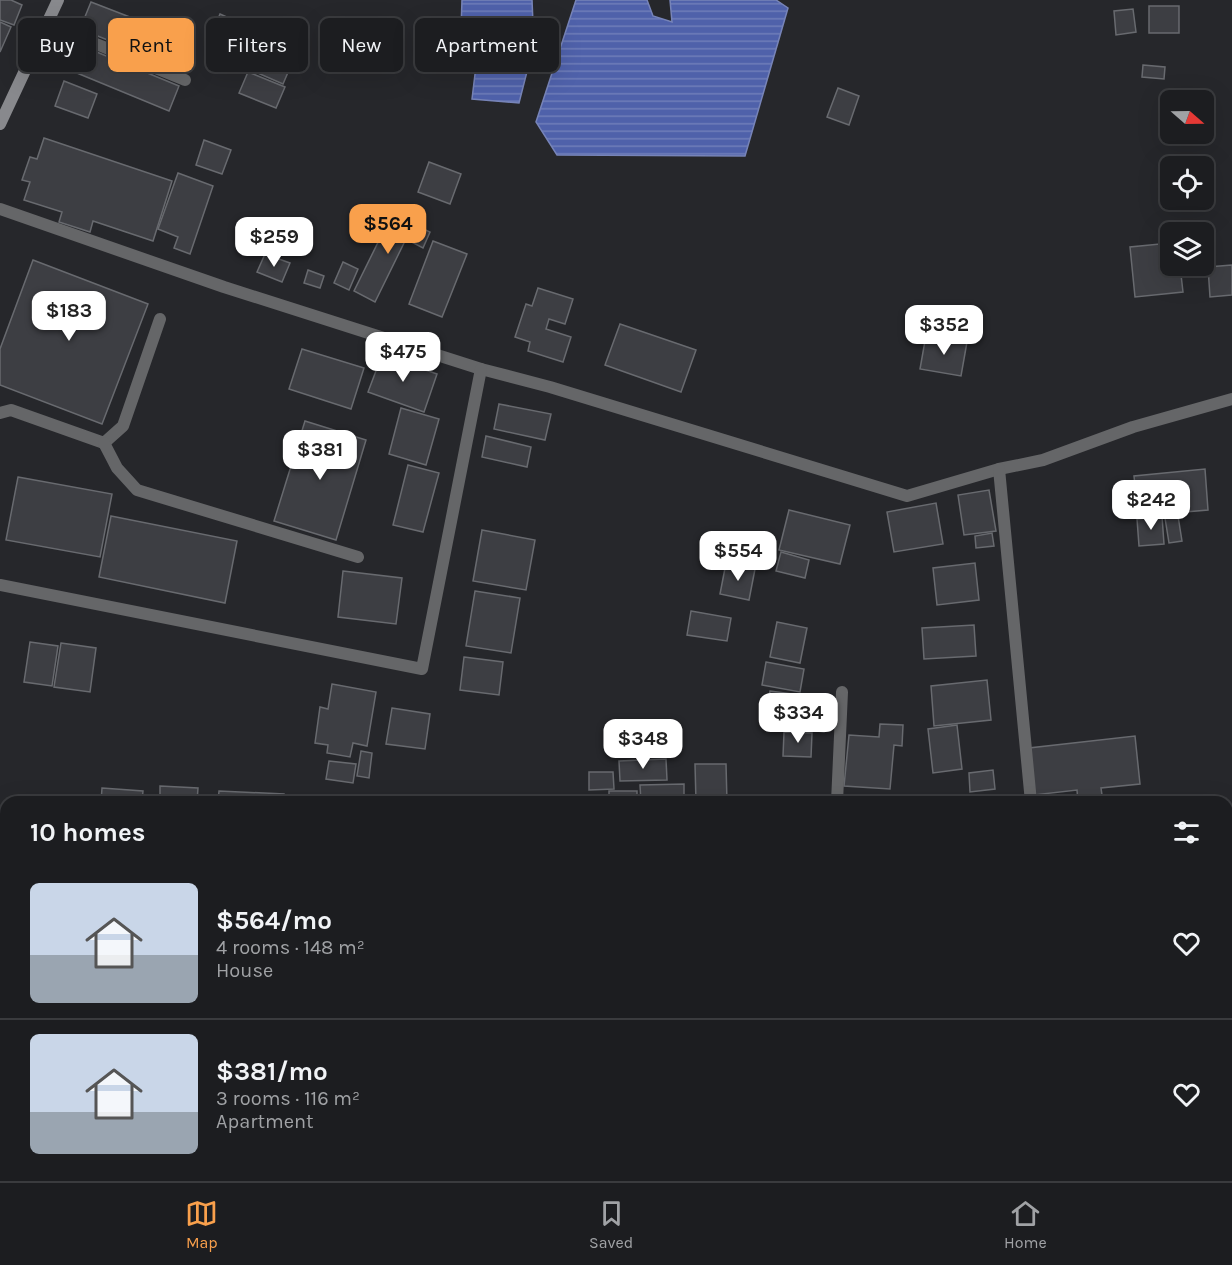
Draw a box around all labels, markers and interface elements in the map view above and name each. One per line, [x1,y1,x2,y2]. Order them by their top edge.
chip: Buy [18,18,96,72]
chip: Rent [108,18,194,72]
chip: Filters [206,18,308,72]
chip: New [320,18,403,72]
chip: Apartment [415,18,559,72]
north arrow [1160,90,1214,144]
map controls [1160,90,1214,276]
button: locate [1160,156,1214,210]
pin: $564 [352,204,424,255]
text: $564 [363,212,413,235]
pin: $259 [238,217,310,268]
button: layers [1160,222,1214,276]
text: $259 [249,225,299,248]
pin: $183 [33,291,105,342]
text: $183 [46,299,92,322]
pin: $352 [908,305,980,356]
text: $352 [919,313,969,336]
pin: $475 [367,332,439,383]
text: $475 [379,340,427,363]
pin: $381 [284,430,356,481]
text: $381 [297,438,343,461]
pin: $242 [1115,480,1187,531]
text: $242 [1126,488,1176,511]
pin: $554 [702,531,774,582]
text: $554 [714,539,762,562]
pin: $334 [762,693,834,744]
text: $334 [773,701,823,724]
pin: $348 [607,719,679,770]
text: $348 [617,727,669,750]
icon: filters [1170,816,1203,849]
text: 10 homes [30,817,145,848]
text: $564/mo [216,905,332,936]
icon: home [78,907,150,979]
icon: heart [1170,927,1203,960]
text: 4 rooms · 148 m² [216,936,365,959]
text: House [216,959,273,982]
text: $381/mo [216,1056,328,1087]
icon: home [78,1058,150,1130]
icon: heart [1170,1078,1203,1111]
text: 3 rooms · 116 m² [216,1087,360,1110]
text: Apartment [216,1110,314,1133]
tab: Map [185,1197,218,1252]
tab: Saved [589,1197,633,1252]
tab: Home [1004,1197,1047,1252]

